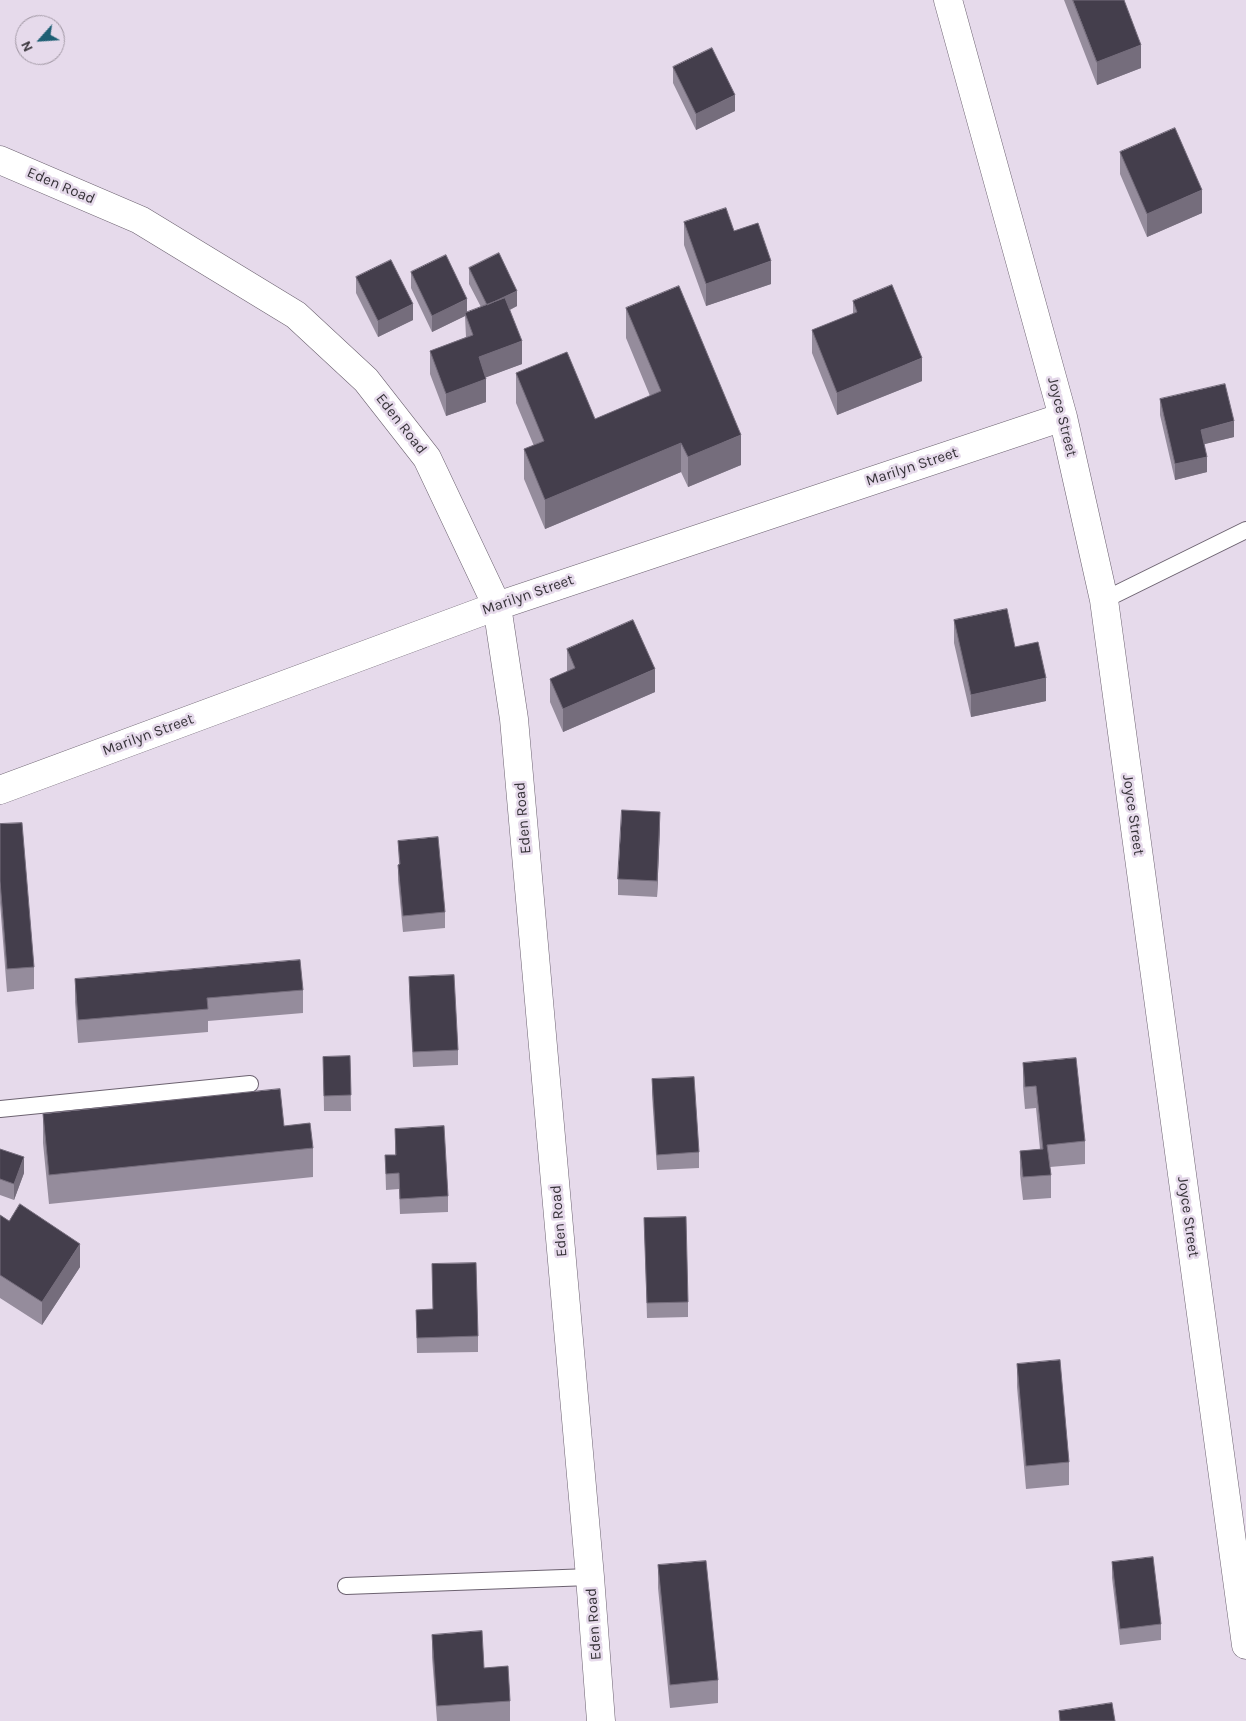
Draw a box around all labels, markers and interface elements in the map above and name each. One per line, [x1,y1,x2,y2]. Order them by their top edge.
north arrow [15,15,65,65]
text: N [17,38,37,55]
street label: Eden Road [24,164,98,208]
street label: Joyce Street [1043,375,1081,459]
street label: Eden Road [372,390,430,458]
street label: Marilyn Street [864,444,960,490]
street label: Marilyn Street [480,571,576,619]
street label: Marilyn Street [100,710,196,760]
street label: Joyce Street [1118,773,1148,857]
street label: Eden Road [511,781,535,855]
street label: Joyce Street [1173,1175,1203,1259]
street label: Eden Road [547,1184,571,1258]
street label: Eden Road [583,1587,605,1661]

